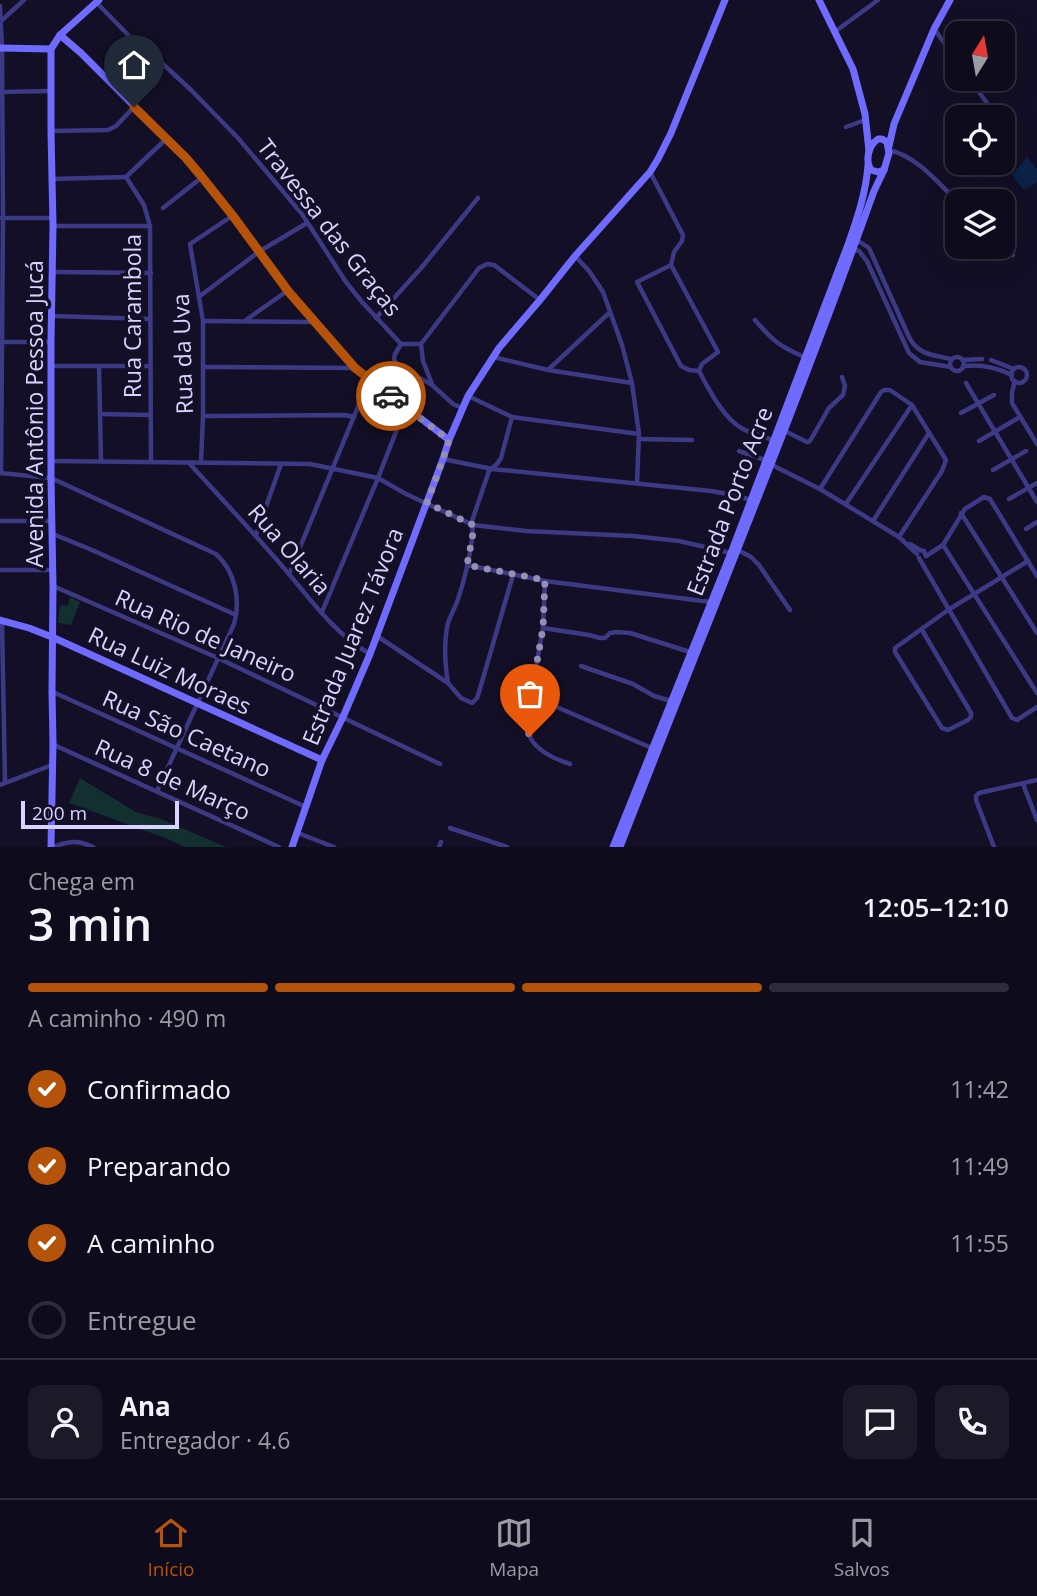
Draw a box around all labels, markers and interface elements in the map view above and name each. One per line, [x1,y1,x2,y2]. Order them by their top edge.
north arrow [945,21,1015,91]
map controls [945,21,1015,259]
pin [104,35,164,107]
icon: home [115,46,153,84]
button: locate [945,105,1015,175]
street label: Travessa das Graças [250,131,410,323]
button: layers [945,189,1015,259]
street label: Rua Carambola [116,234,148,398]
street label: Avenida Antônio Pessoa Jucá [18,260,50,568]
street label: Rua da Uva [164,293,200,415]
courier [356,361,426,431]
icon: car [372,377,410,415]
street label: Estrada Porto Acre [678,402,780,600]
street label: Rua Olaria [241,496,339,602]
street label: Estrada Juarez Távora [294,522,410,750]
street label: Rua Rio de Janeiro [110,581,302,689]
street label: Rua Luiz Moraes [83,618,257,722]
pin [500,664,560,736]
icon: bag [511,675,549,713]
street label: Rua São Caetano [98,681,276,785]
street label: Rua 8 de Março [90,730,256,828]
scale bar [21,798,178,830]
text: 200 m [32,800,87,826]
text: Chega em [28,865,135,897]
text: 12:05–12:10 [863,889,1009,925]
text: 3 min [28,892,152,954]
text: A caminho · 490 m [28,1002,226,1034]
icon: check [28,1070,66,1108]
text: Confirmado [87,1071,231,1107]
text: 11:42 [950,1073,1009,1105]
icon: check [28,1147,66,1185]
text: Preparando [87,1148,231,1184]
text: 11:49 [950,1150,1009,1182]
icon: check [28,1224,66,1262]
text: A caminho [87,1225,215,1261]
text: 11:55 [950,1227,1009,1259]
text: Entregue [87,1302,197,1338]
button: person [28,1385,102,1459]
button: chat [843,1385,917,1459]
button: phone [935,1385,1009,1459]
text: Ana [120,1388,171,1424]
text: Entregador · 4.6 [120,1424,290,1456]
tab: Início [147,1514,194,1582]
tab: Mapa [489,1514,539,1582]
tab: Salvos [834,1514,890,1582]

